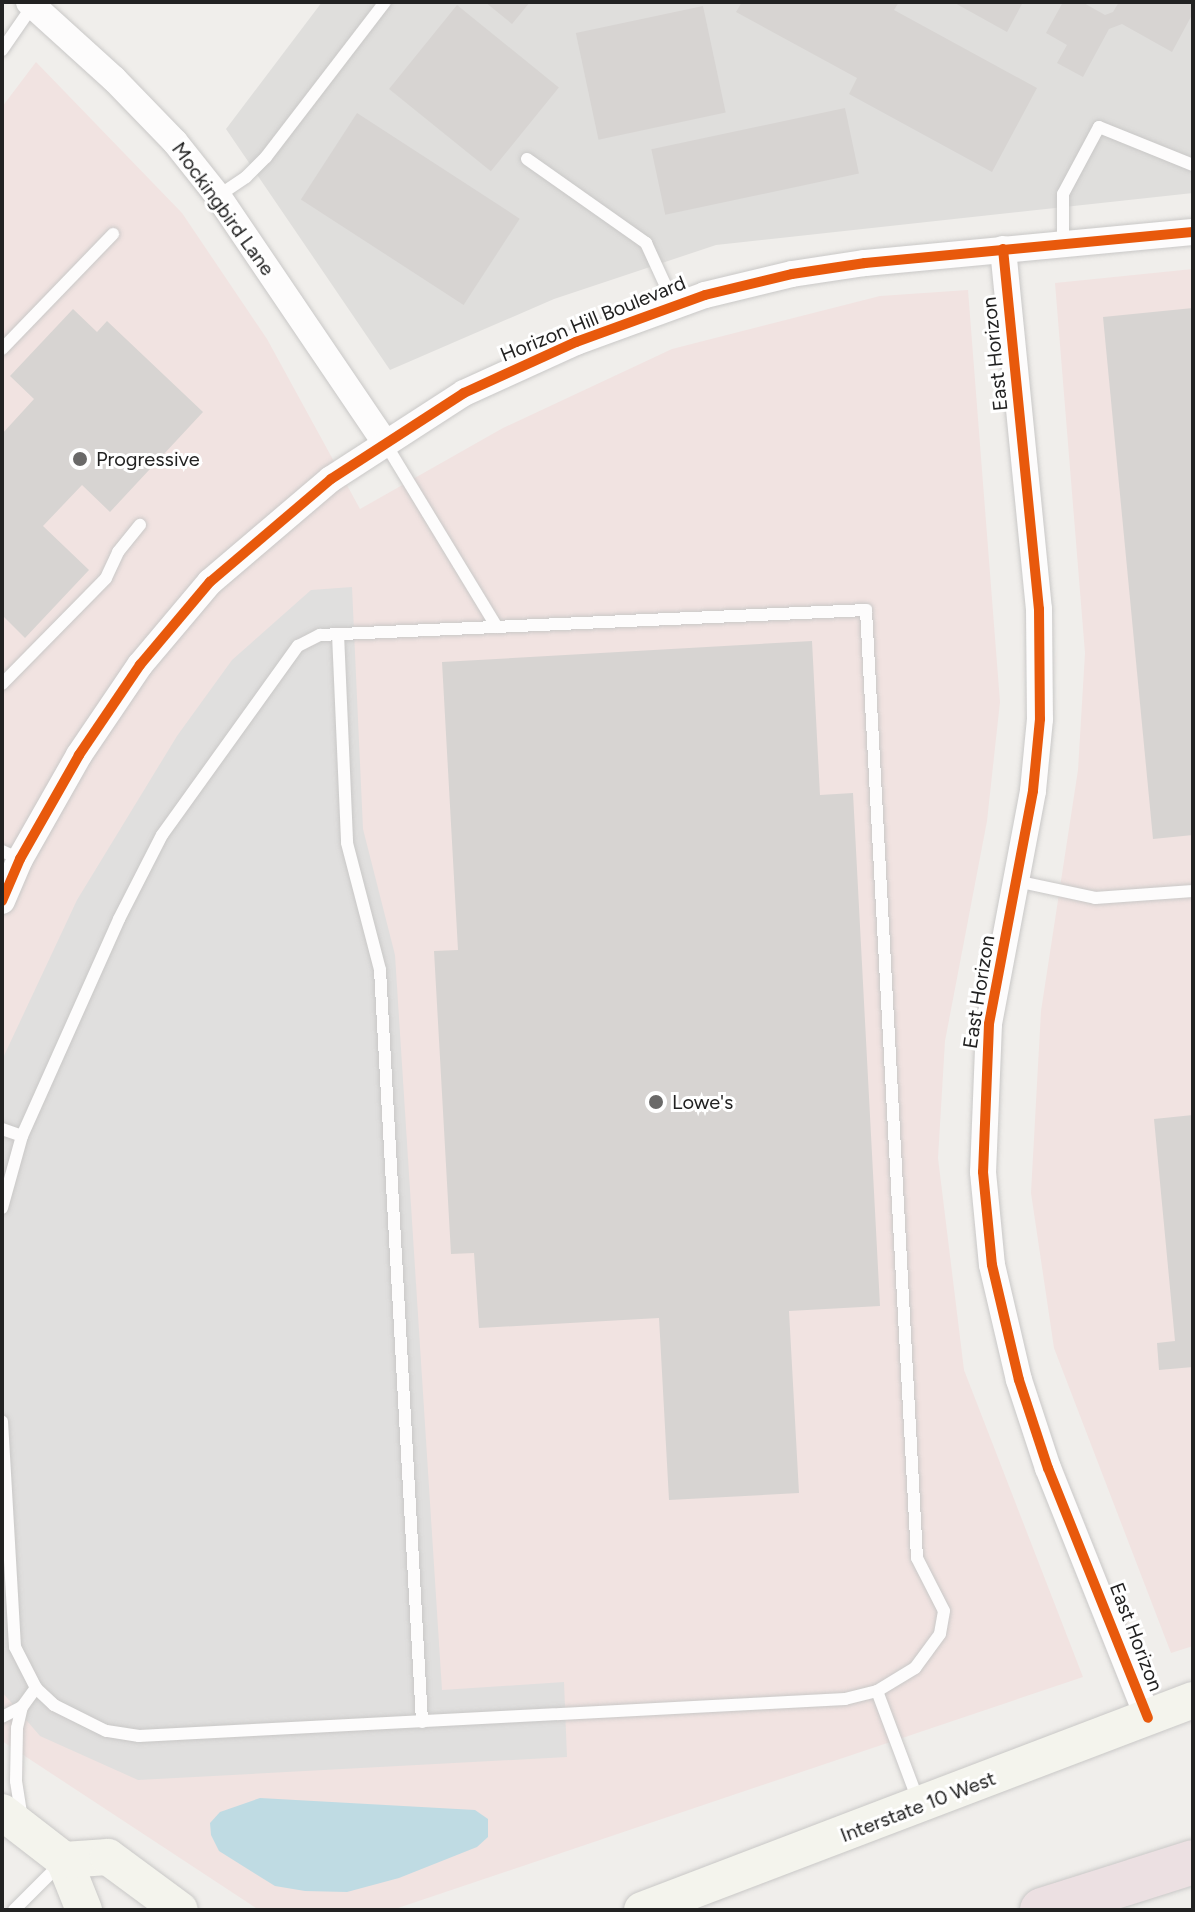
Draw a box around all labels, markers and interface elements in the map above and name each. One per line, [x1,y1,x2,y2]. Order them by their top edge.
street label: Mockingbird Lane [167,138,279,280]
street label: Horizon Hill Boulevard [497,271,689,367]
street label: East Horizon [977,296,1013,412]
place label: Progressive [96,447,200,471]
marker: Progressive [71,450,89,468]
street label: East Horizon [958,934,1000,1050]
place label: Lowe's [672,1090,733,1114]
marker: Lowe's [647,1093,665,1111]
street label: East Horizon [1104,1579,1168,1695]
street label: Interstate 10 West [837,1766,999,1848]

